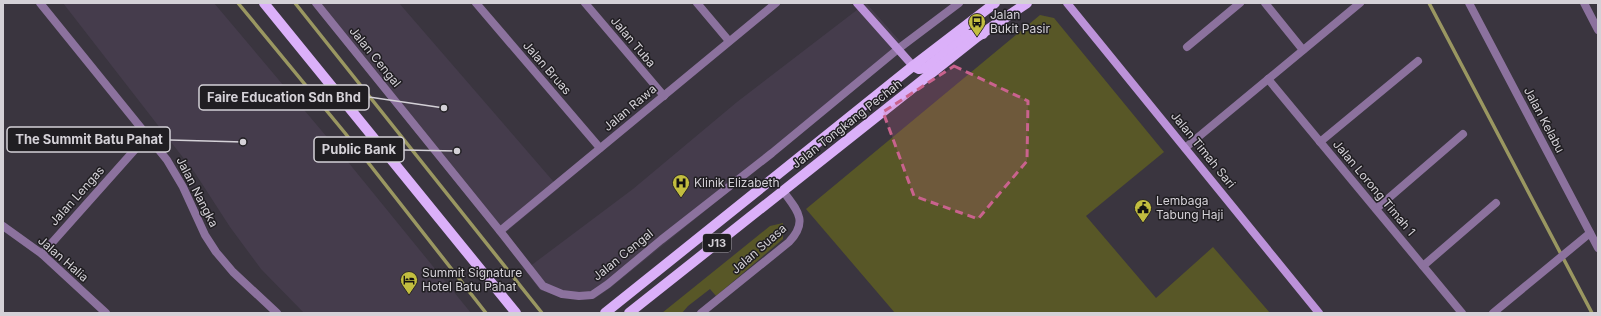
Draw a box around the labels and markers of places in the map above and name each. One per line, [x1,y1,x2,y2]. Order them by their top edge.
place label: Jalan Bukit Pasir [990,7,1050,36]
bus stop icon: Jalan Bukit Pasir [967,12,987,37]
callout: Faire Education Sdn Bhd [199,85,369,110]
callout: The Summit Batu Pahat [7,127,170,152]
callout: Public Bank [314,137,404,162]
hospital icon: Klinik Elizabeth [671,173,691,198]
place label: Klinik Elizabeth [694,175,780,190]
place label: Lembaga Tabung Haji [1156,193,1223,222]
public building icon: Lembaga Tabung Haji [1133,198,1153,223]
place label: Summit Signature Hotel Batu Pahat [422,265,522,294]
hotel icon: Summit Signature Hotel Batu Pahat [399,270,419,295]

